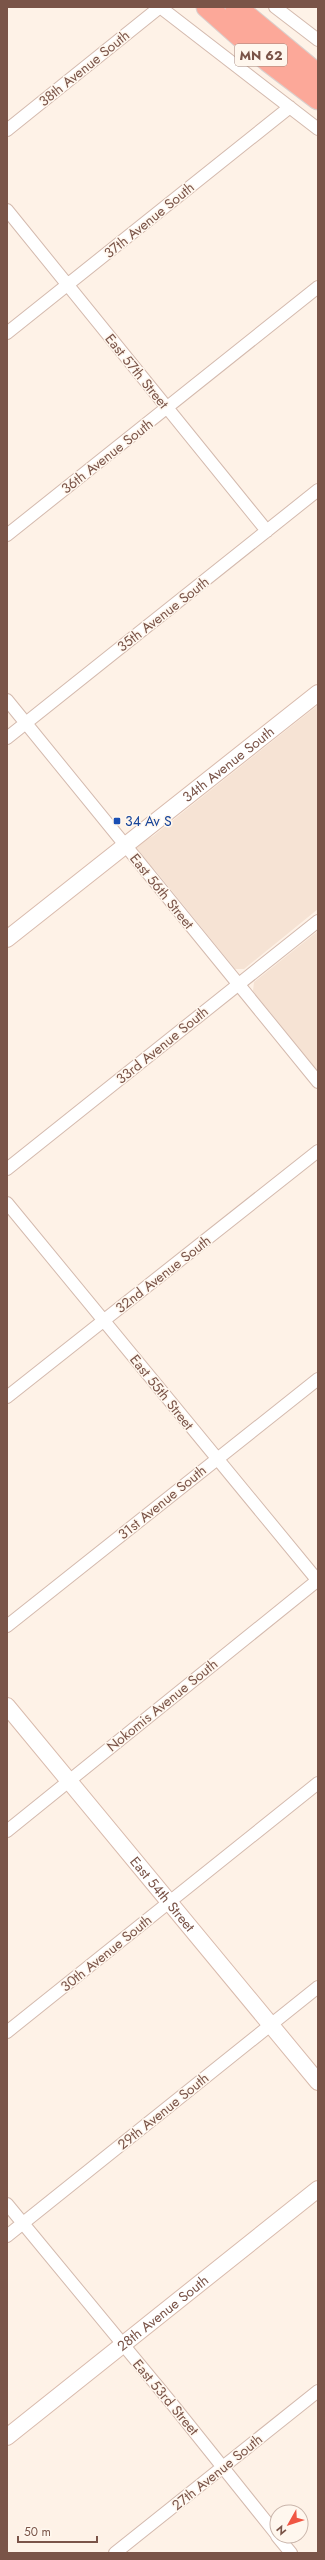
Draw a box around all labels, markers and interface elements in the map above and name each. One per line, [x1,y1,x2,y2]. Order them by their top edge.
street label: 38th Avenue South [34,25,134,111]
road number: MN 62 [235,44,287,66]
street label: 37th Avenue South [100,177,198,263]
street label: East 57th Street [101,329,174,413]
street label: 36th Avenue South [57,414,157,498]
street label: 35th Avenue South [113,572,213,656]
street label: 34th Avenue South [178,721,278,807]
place label: 34 Av S [125,811,172,831]
marker: 34 Av S [112,816,122,826]
street label: East 56th Street [125,849,199,933]
street label: 33rd Avenue South [112,1002,212,1088]
street label: 32nd Avenue South [111,1230,215,1318]
street label: East 55th Street [125,1350,199,1434]
street label: 31st Avenue South [114,1460,210,1544]
street label: Nokomis Avenue South [102,1654,222,1756]
street label: East 54th Street [125,1852,200,1936]
street label: 30th Avenue South [56,1910,156,1996]
street label: 29th Avenue South [113,2068,213,2154]
street label: 28th Avenue South [113,2270,213,2356]
street label: East 53rd Street [128,2355,204,2440]
street label: 27th Avenue South [167,2429,267,2515]
north arrow [269,2504,309,2544]
scale bar [18,2518,97,2544]
text: N [272,2522,290,2539]
text: 50 m [24,2523,51,2541]

